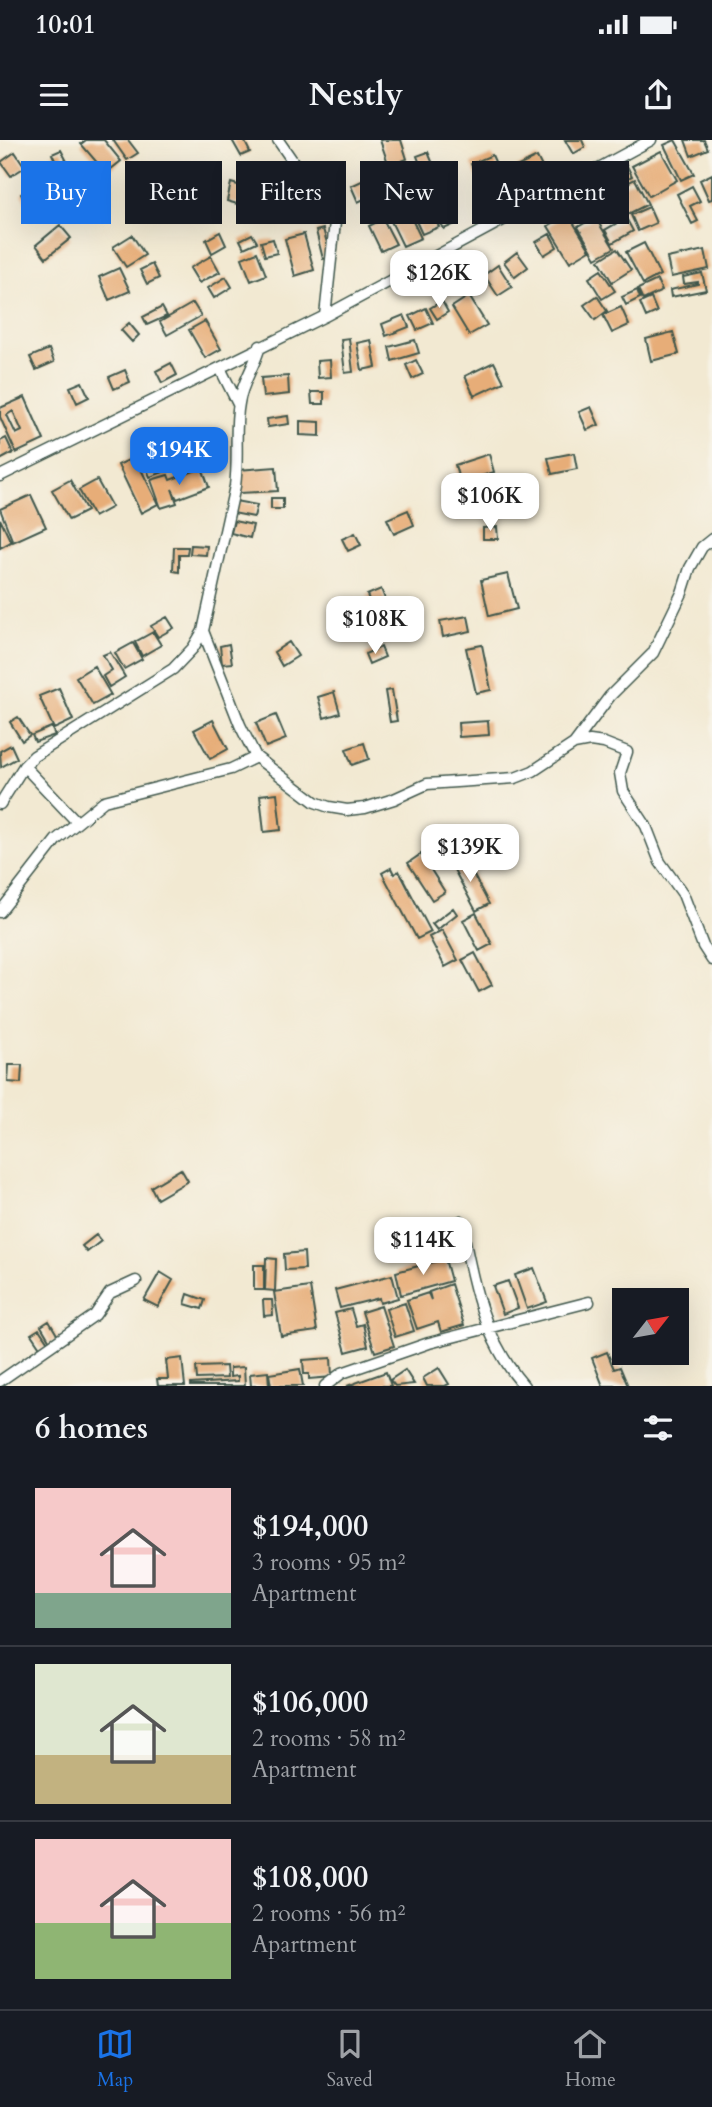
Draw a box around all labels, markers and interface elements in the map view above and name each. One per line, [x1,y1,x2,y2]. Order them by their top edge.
text: 10:01 [35,7,96,42]
text: Nestly [309,73,403,117]
icon: menu [35,76,73,114]
icon: share [639,76,677,114]
chip: Buy [21,161,111,224]
chip: Rent [125,161,222,224]
chip: Filters [236,161,346,224]
chip: New [360,161,458,224]
chip: Apartment [472,161,629,224]
pin: $126K [390,250,488,310]
text: $126K [406,257,472,288]
pin: $194K [130,428,228,487]
text: $194K [146,434,212,465]
pin: $106K [441,474,539,533]
text: $106K [457,480,523,511]
pin: $108K [326,596,424,656]
text: $108K [342,603,408,634]
pin: $139K [421,824,519,884]
text: $139K [437,831,503,862]
pin: $114K [374,1218,472,1277]
text: $114K [390,1224,456,1255]
north arrow [612,1288,690,1365]
map controls [612,1288,689,1365]
text: 6 homes [35,1408,148,1449]
icon: filters [639,1409,677,1447]
text: $194,000 [252,1506,368,1547]
icon: home [91,1516,175,1600]
text: 3 rooms · 95 m² [252,1547,405,1578]
text: Apartment [252,1578,356,1609]
text: $106,000 [252,1682,368,1723]
icon: home [91,1692,175,1776]
text: 2 rooms · 58 m² [252,1723,405,1754]
text: Apartment [252,1754,356,1785]
text: $108,000 [252,1857,368,1898]
icon: home [91,1867,175,1951]
text: 2 rooms · 56 m² [252,1898,405,1929]
text: Apartment [252,1929,356,1960]
tab: Map [96,2025,134,2093]
tab: Saved [327,2025,373,2093]
tab: Home [565,2025,616,2093]

